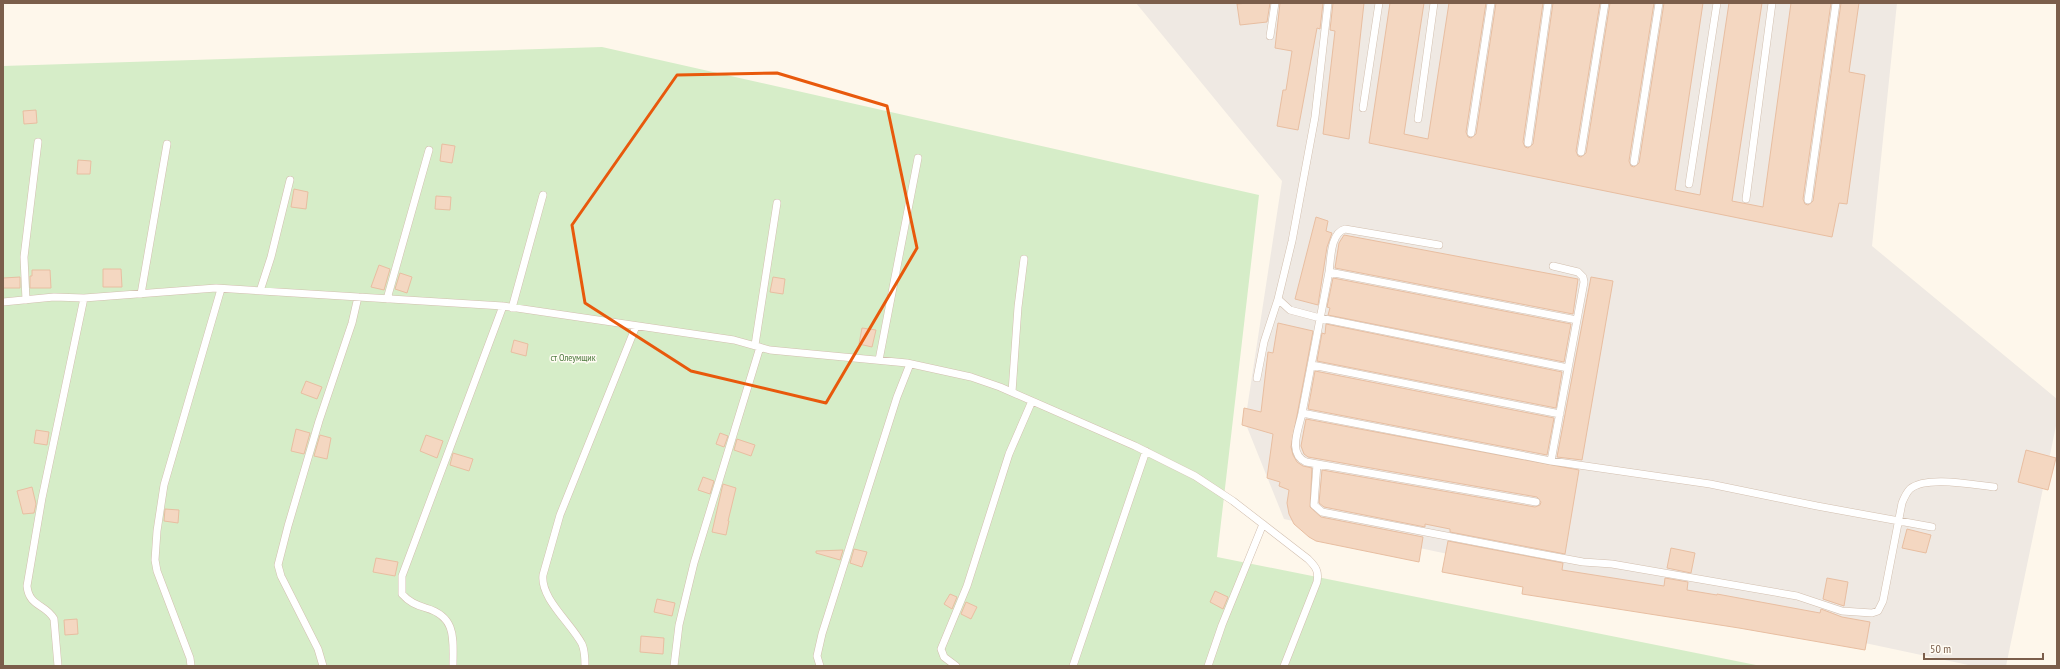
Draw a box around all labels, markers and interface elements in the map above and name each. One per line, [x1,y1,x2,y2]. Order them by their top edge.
park label: ст Олеумщик [550,351,596,364]
scale bar [1924,635,2043,661]
text: 50 m [1930,641,1951,656]

